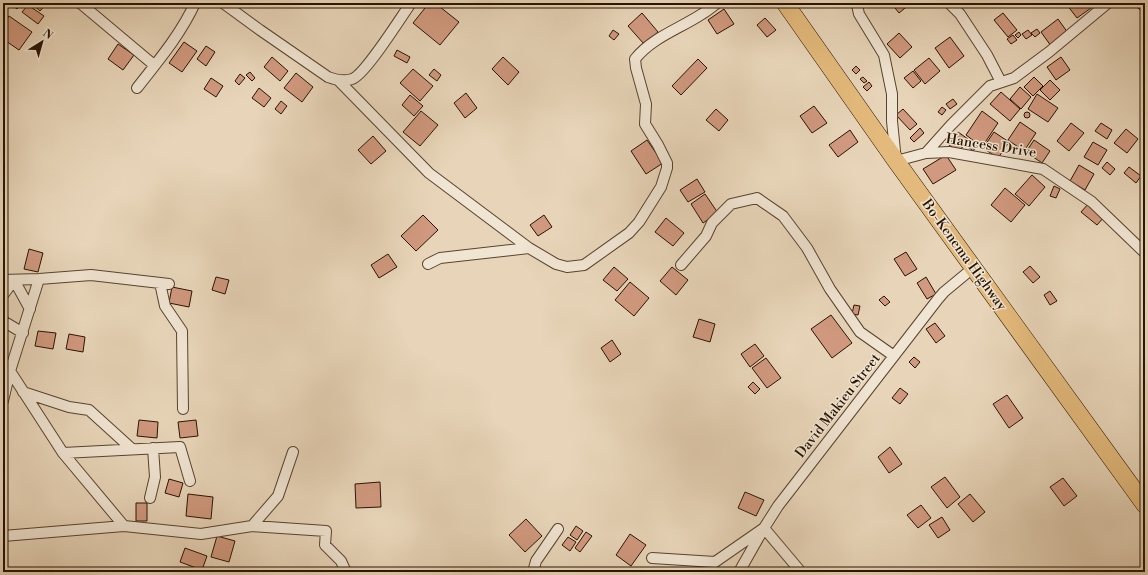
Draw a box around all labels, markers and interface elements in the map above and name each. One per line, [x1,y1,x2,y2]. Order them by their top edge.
north arrow [22,22,62,62]
text: N [40,27,55,43]
street label: Hancess Drive [944,130,1038,162]
street label: Bo-Kenema Highway [917,195,1010,314]
street label: David Makieu Street [792,350,884,462]

